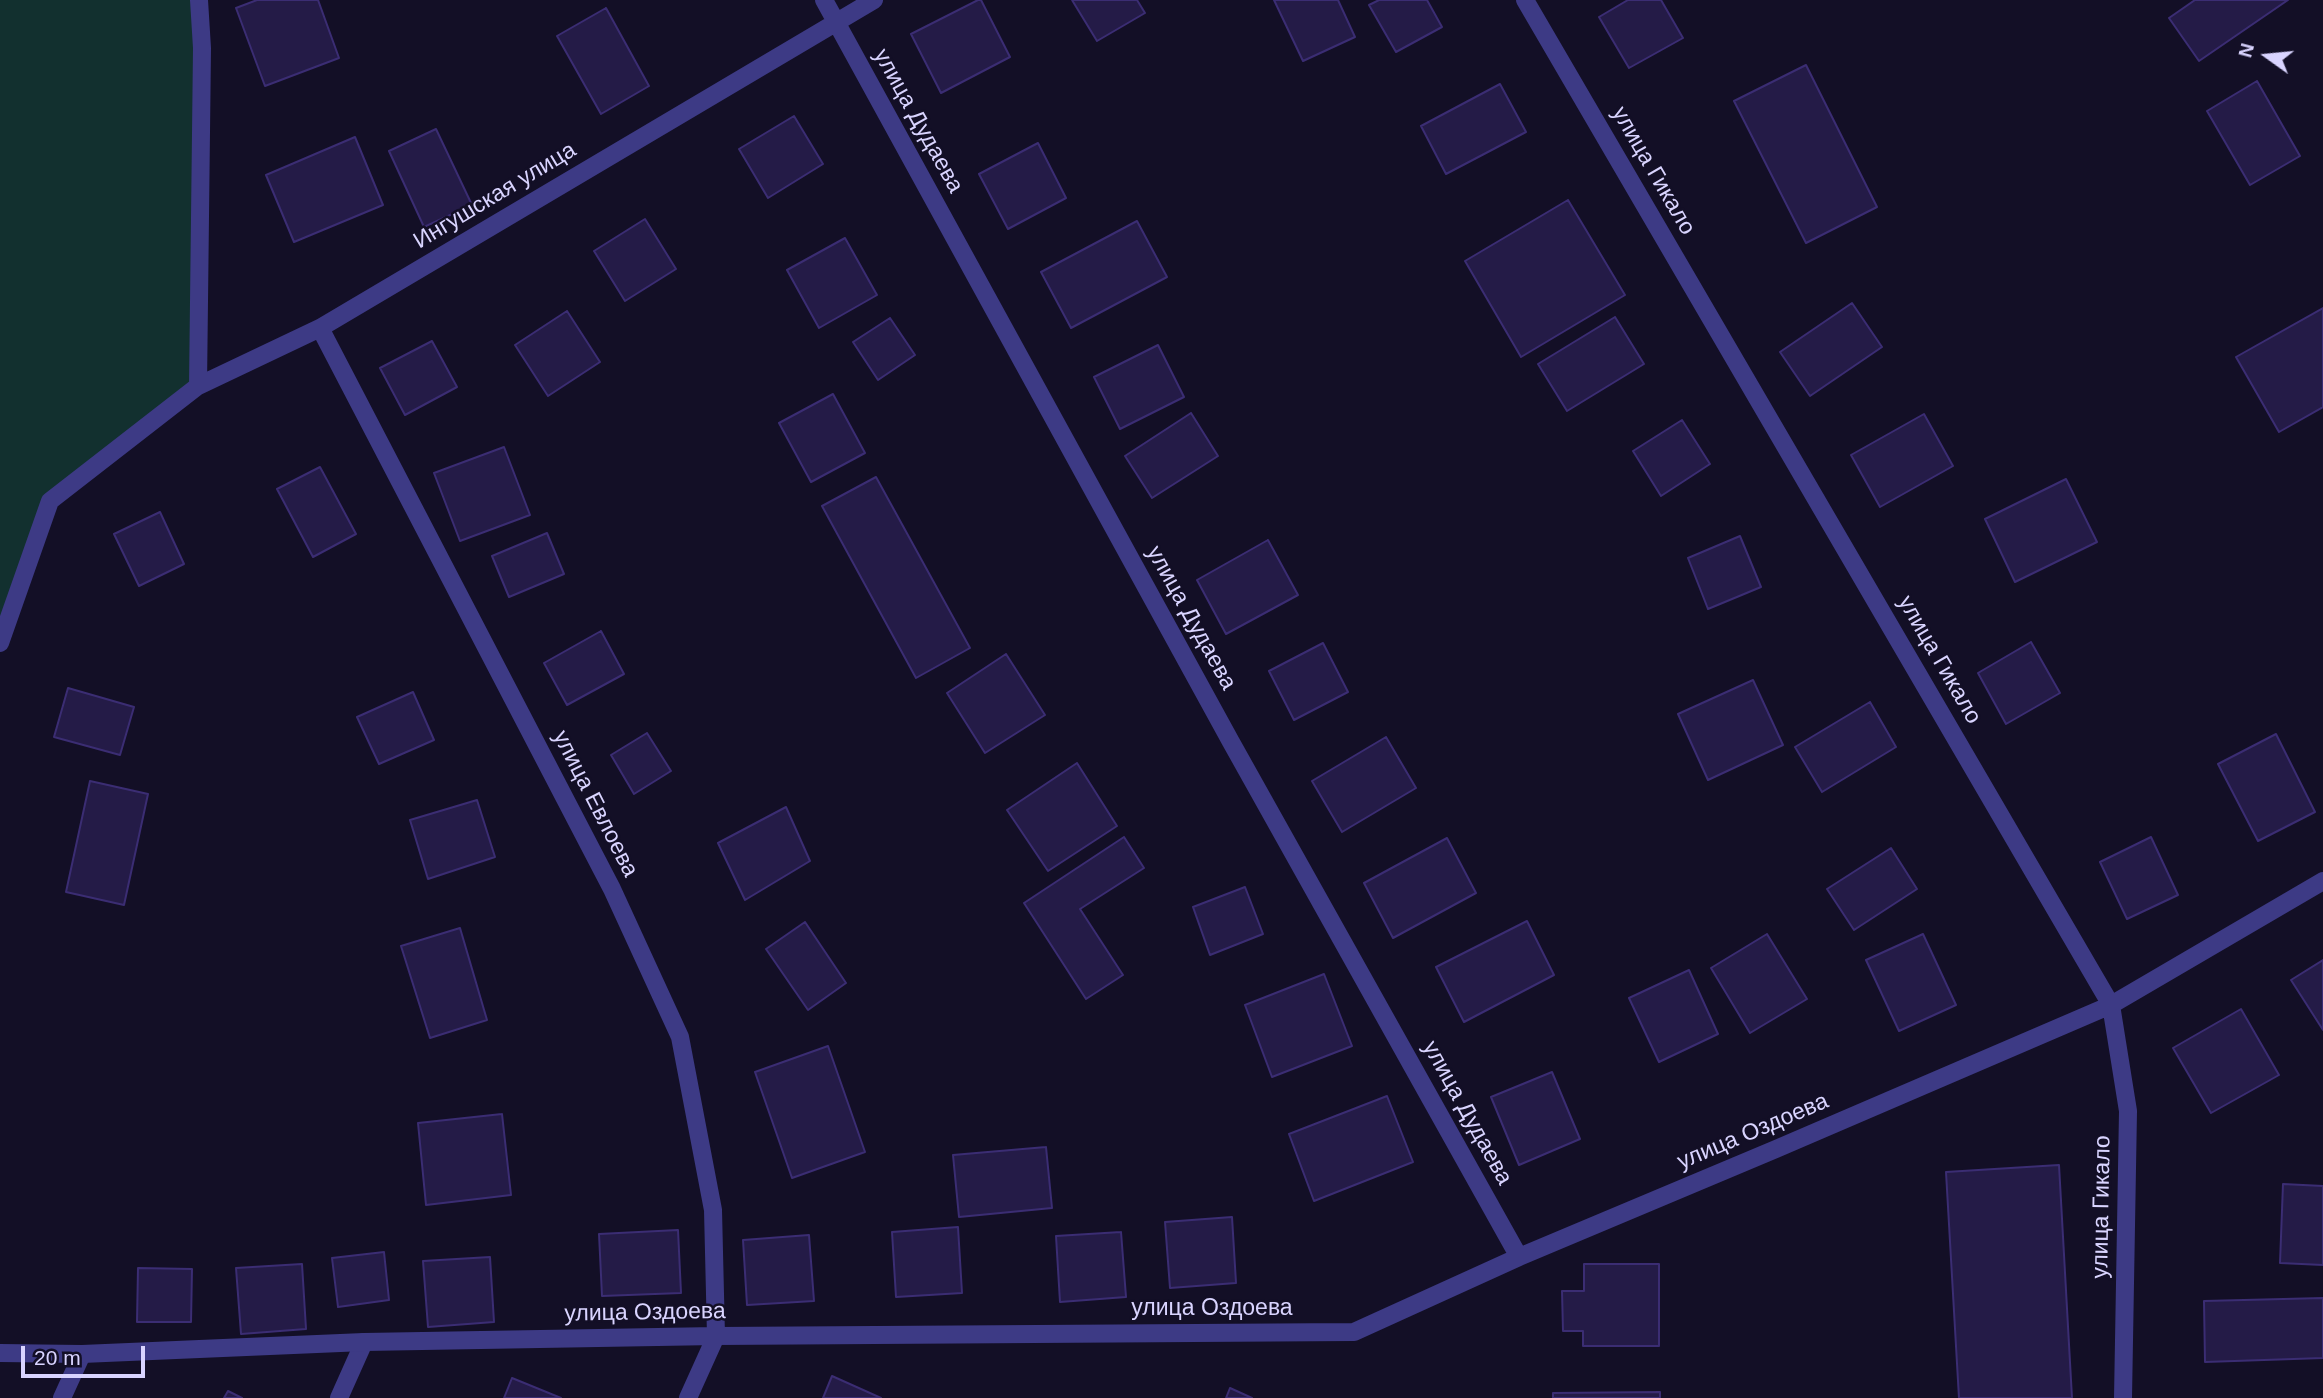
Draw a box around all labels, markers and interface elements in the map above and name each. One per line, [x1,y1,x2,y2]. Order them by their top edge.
north arrow [2232,21,2302,91]
text: N [2234,41,2258,60]
street label: улица Дудаева [867,44,969,198]
street label: улица Гикало [1605,102,1701,240]
street label: Ингушская улица [409,137,581,255]
street label: улица Дудаева [1140,541,1242,695]
street label: улица Гикало [1891,591,1987,729]
street label: улица Евлоева [546,726,644,882]
street label: улица Дудаева [1416,1036,1518,1190]
street label: улица Оздоева [1673,1088,1833,1176]
street label: улица Гикало [2087,1135,2117,1279]
street label: улица Оздоева [1131,1295,1293,1323]
street label: улица Оздоева [564,1298,726,1328]
scale bar [24,1332,149,1376]
text: 20 m [34,1346,81,1369]

